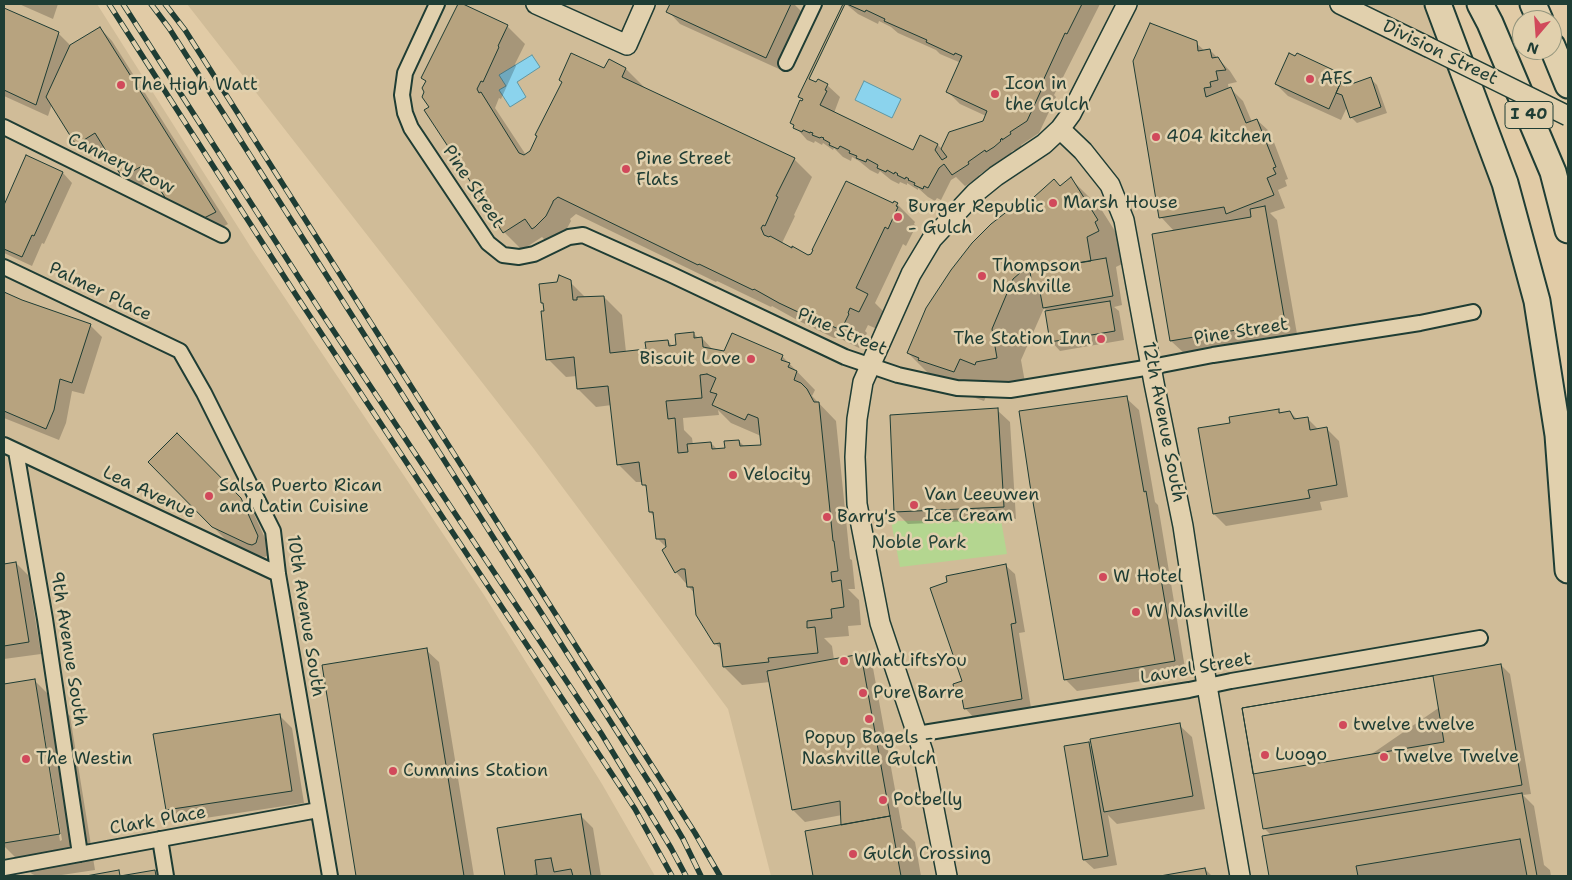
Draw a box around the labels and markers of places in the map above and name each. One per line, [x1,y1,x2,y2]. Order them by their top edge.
place label: AFS [1320,68,1352,90]
place label: Icon in the Gulch [1005,73,1089,116]
marker: AFS [1304,73,1316,85]
place label: The High Watt [131,74,258,96]
marker: The High Watt [115,79,127,91]
marker: Icon in the Gulch [989,88,1001,100]
place label: 404 kitchen [1166,126,1272,148]
marker: 404 kitchen [1150,131,1162,143]
place label: Pine Street Flats [636,148,731,190]
marker: Pine Street Flats [620,163,632,175]
place label: Marsh House [1063,192,1178,214]
place label: Burger Republic - Gulch [908,196,1044,238]
marker: Marsh House [1047,197,1059,209]
marker: Burger Republic - Gulch [892,211,904,223]
place label: Thompson Nashville [992,255,1080,298]
marker: Thompson Nashville [976,270,988,282]
place label: The Station Inn [953,328,1091,350]
marker: The Station Inn [1095,333,1107,345]
place label: Biscuit Love [640,348,741,370]
marker: Biscuit Love [745,353,757,365]
place label: Velocity [743,464,811,486]
marker: Velocity [727,469,739,481]
place label: Salsa Puerto Rican and Latin Cuisine [219,475,382,518]
place label: Van Leeuwen Ice Cream [924,484,1039,526]
marker: Salsa Puerto Rican and Latin Cuisine [203,490,215,502]
marker: Van Leeuwen Ice Cream [908,499,920,511]
place label: Barry's [837,506,896,528]
marker: Barry's [821,511,833,523]
place label: W Hotel [1113,566,1183,588]
marker: W Hotel [1097,571,1109,583]
place label: W Nashville [1146,601,1249,623]
marker: W Nashville [1130,606,1142,618]
place label: WhatLiftsYou [854,650,967,672]
marker: WhatLiftsYou [838,655,850,667]
place label: Pure Barre [873,682,964,704]
marker: Pure Barre [857,687,869,699]
marker: Popup Bagels - Nashville Gulch [863,713,875,725]
place label: twelve twelve [1353,714,1475,736]
marker: twelve twelve [1337,719,1349,731]
place label: Popup Bagels - Nashville Gulch [801,727,937,770]
place label: Luogo [1275,744,1327,766]
place label: Twelve Twelve [1394,746,1519,768]
place label: The Westin [36,748,132,770]
marker: Luogo [1259,749,1271,761]
marker: Twelve Twelve [1378,751,1390,763]
marker: The Westin [20,753,32,765]
place label: Cummins Station [403,760,548,782]
marker: Cummins Station [387,765,399,777]
place label: Potbelly [893,789,963,811]
marker: Potbelly [877,794,889,806]
place label: Gulch Crossing [863,843,991,865]
marker: Gulch Crossing [847,848,859,860]

